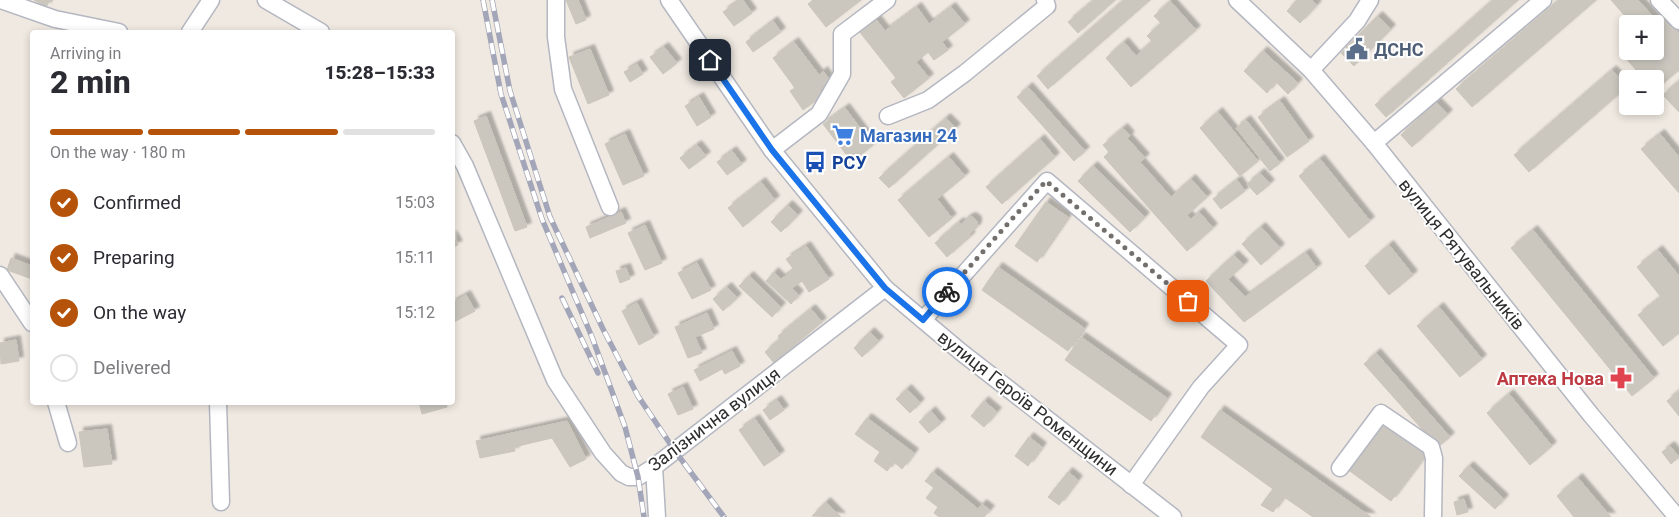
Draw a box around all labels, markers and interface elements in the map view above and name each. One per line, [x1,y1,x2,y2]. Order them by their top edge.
map controls [1619,15,1664,115]
button: + [1619,15,1664,60]
public building icon: ДСНС [1344,36,1370,62]
pin [689,39,731,81]
place label: ДСНС [1374,39,1424,60]
text: Arriving in [50,44,121,63]
icon: home [696,46,724,74]
text: 15:28–15:33 [324,61,435,84]
text: 2 min [50,63,131,101]
button: − [1619,70,1664,115]
supermarket icon: Магазин 24 [830,122,856,148]
place label: Магазин 24 [860,125,957,146]
text: On the way · 180 m [50,143,186,162]
bus stop icon: РСУ [802,149,828,175]
place label: РСУ [832,152,867,173]
street label: вулиця Рятувальників [1395,174,1529,334]
icon: check [50,189,78,217]
text: Confirmed [93,191,181,214]
text: 15:03 [395,193,435,212]
icon: check [50,244,78,272]
text: Preparing [93,246,175,269]
text: 15:11 [395,248,435,267]
courier [922,267,972,317]
icon: bike [933,278,961,306]
pin [1167,280,1209,322]
icon: bag [1174,287,1202,315]
icon: check [50,299,78,327]
text: On the way [93,301,186,324]
text: 15:12 [395,303,435,322]
street label: вулиця Героїв Роменщини [934,326,1122,480]
text: Delivered [93,356,171,379]
street label: Залізнична вулиця [644,363,784,475]
pharmacy icon: Аптека Нова [1608,365,1634,391]
place label: Аптека Нова [1497,368,1604,389]

